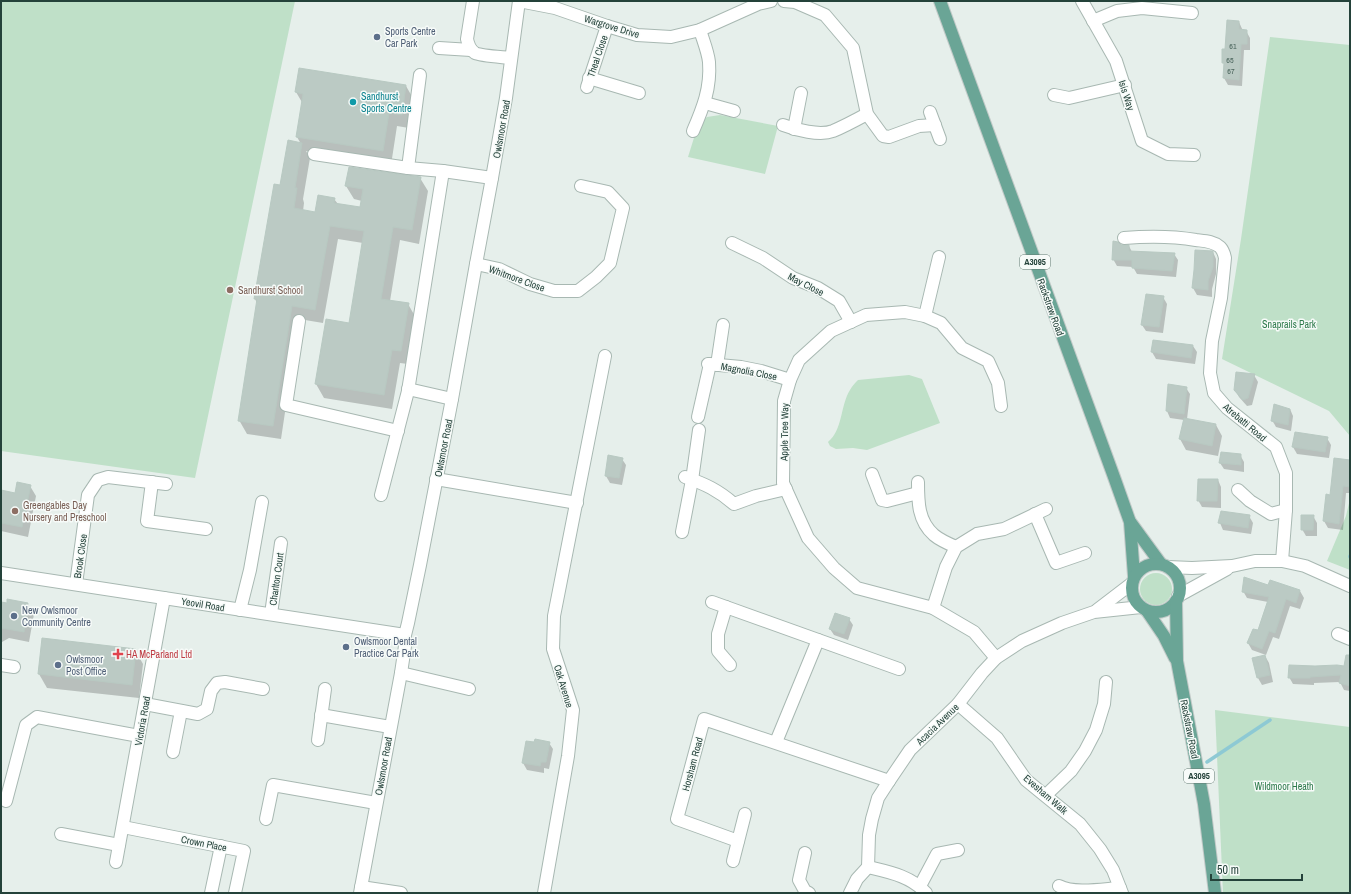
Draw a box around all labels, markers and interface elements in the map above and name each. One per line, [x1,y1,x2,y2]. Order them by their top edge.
street label: Wargrove Drive [583,12,641,41]
place label: Sports Centre Car Park [385,25,436,50]
marker: Sports Centre Car Park [372,32,382,42]
street label: Theal Close [584,33,611,79]
house number: 61 [1229,41,1237,51]
house number: 65 [1226,55,1234,65]
house number: 67 [1227,66,1235,76]
street label: Isis Way [1116,78,1138,113]
place label: Sandhurst Sports Centre [361,90,412,115]
marker: Sandhurst Sports Centre [348,97,358,107]
street label: Owlsmoor Road [490,99,513,159]
road number: A3095 [1020,255,1050,269]
street label: Whitmore Close [487,262,547,295]
street label: May Close [786,270,826,299]
street label: Rackstraw Road [1034,277,1067,338]
place label: Sandhurst School [238,284,303,297]
marker: Sandhurst School [225,285,235,295]
park label: Snaprails Park [1262,318,1317,331]
street label: Magnolia Close [720,360,779,383]
street label: Atrebatti Road [1219,400,1269,444]
street label: Apple Tree Way [777,402,792,462]
street label: Owlsmoor Road [432,418,455,478]
place label: Greengables Day Nursery and Preschool [23,499,107,524]
marker: Greengables Day Nursery and Preschool [10,506,20,516]
street label: Brook Close [71,533,90,579]
street label: Charlton Court [266,551,287,606]
street label: Yeovil Road [180,595,226,614]
place label: New Owlsmoor Community Centre [22,604,91,629]
marker: New Owlsmoor Community Centre [9,611,19,621]
place label: Owlsmoor Dental Practice Car Park [354,635,420,660]
marker: Owlsmoor Dental Practice Car Park [341,642,351,652]
place label: HA McParland Ltd [126,648,192,661]
marker: HA McParland Ltd [113,649,123,659]
place label: Owlsmoor Post Office [66,653,107,678]
marker: Owlsmoor Post Office [53,660,63,670]
street label: Oak Avenue [551,663,576,710]
street label: Victoria Road [132,695,153,747]
street label: Rackstraw Road [1177,698,1202,760]
street label: Acacia Avenue [912,700,962,749]
street label: Owlsmoor Road [372,736,395,796]
street label: Horsham Road [679,736,706,792]
road number: A3095 [1184,769,1214,783]
street label: Evesham Walk [1021,772,1071,818]
park label: Wildmoor Heath [1254,780,1314,793]
street label: Crown Place [180,833,228,854]
scale bar [1211,856,1302,882]
text: 50 m [1217,862,1239,878]

